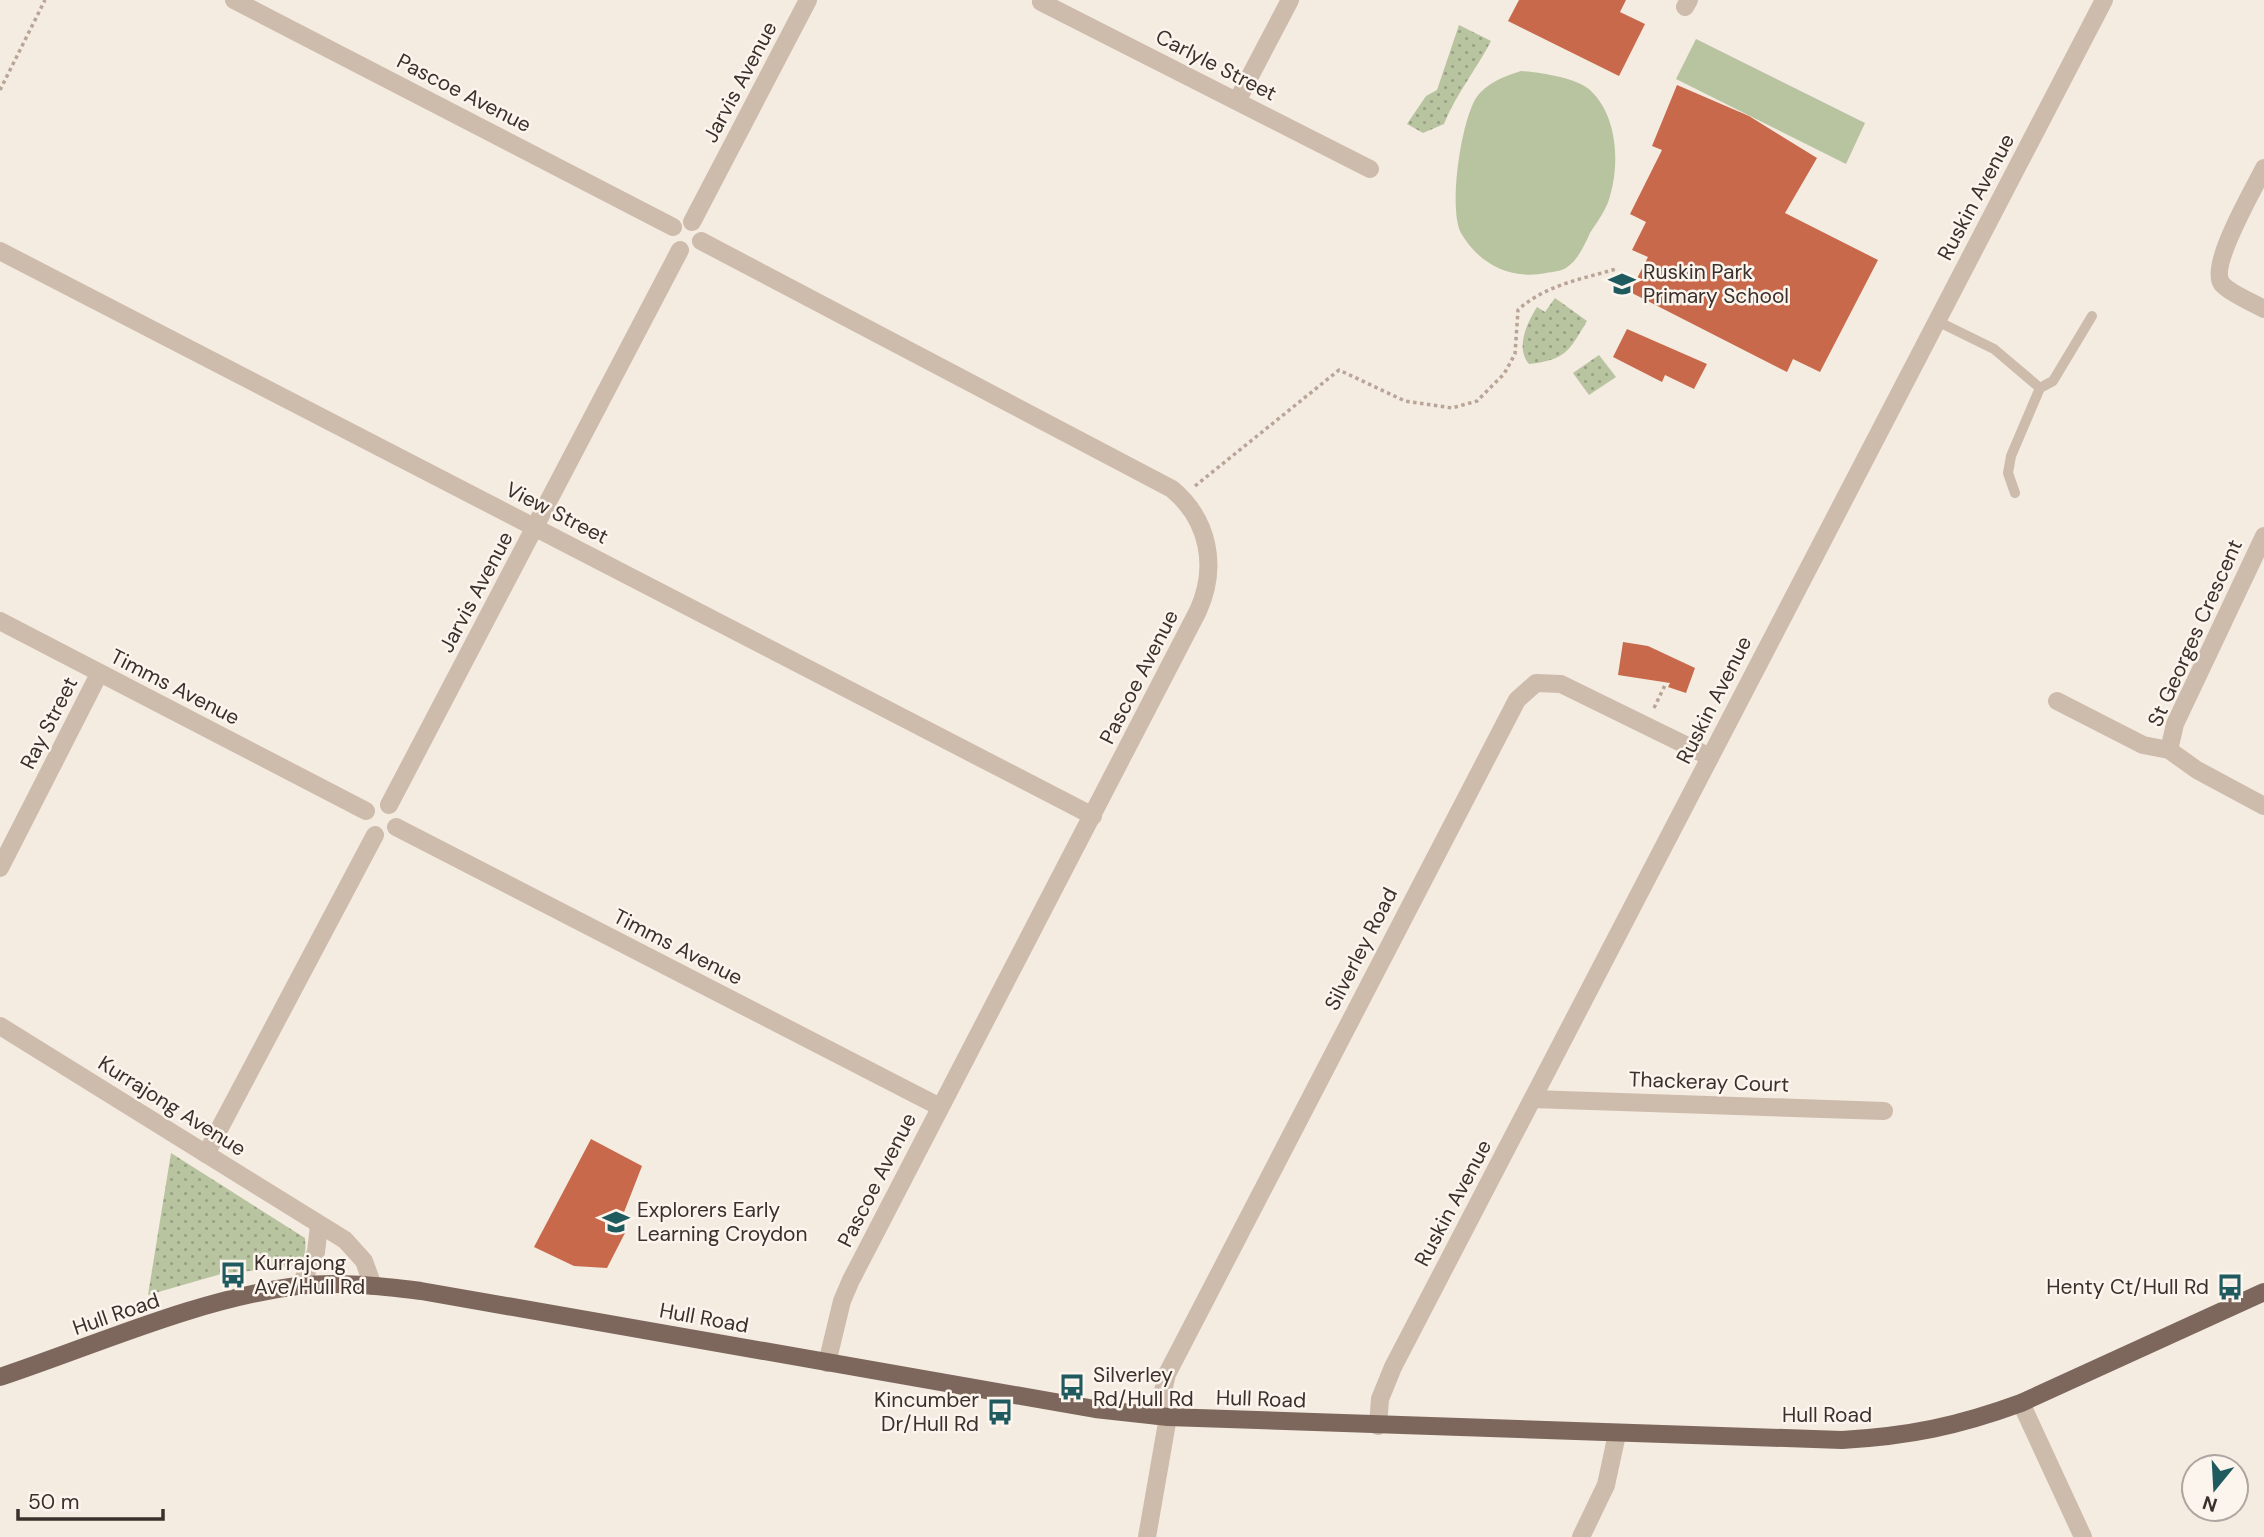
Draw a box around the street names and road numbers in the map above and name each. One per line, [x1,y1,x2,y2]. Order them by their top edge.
street label: Jarvis Avenue [696,17,784,147]
street label: Carlyle Street [1151,22,1281,108]
street label: Pascoe Avenue [392,47,536,139]
street label: Ruskin Avenue [1931,129,2021,265]
street label: View Street [501,475,613,551]
street label: Jarvis Avenue [432,527,520,657]
street label: St Georges Crescent [2141,535,2249,731]
street label: Pascoe Avenue [1093,605,1185,749]
street label: Ruskin Avenue [1670,631,1758,769]
street label: Timms Avenue [106,642,245,732]
street label: Ray Street [14,672,84,774]
street label: Silverley Road [1318,883,1404,1015]
street label: Timms Avenue [609,902,748,992]
street label: Kurrajong Avenue [93,1049,251,1163]
street label: Thackeray Court [1628,1065,1790,1099]
street label: Pascoe Avenue [831,1108,923,1252]
street label: Ruskin Avenue [1408,1135,1498,1271]
street label: Hull Road [69,1286,163,1342]
street label: Hull Road [657,1296,751,1340]
street label: Hull Road [1215,1383,1307,1415]
street label: Hull Road [1782,1401,1872,1429]

